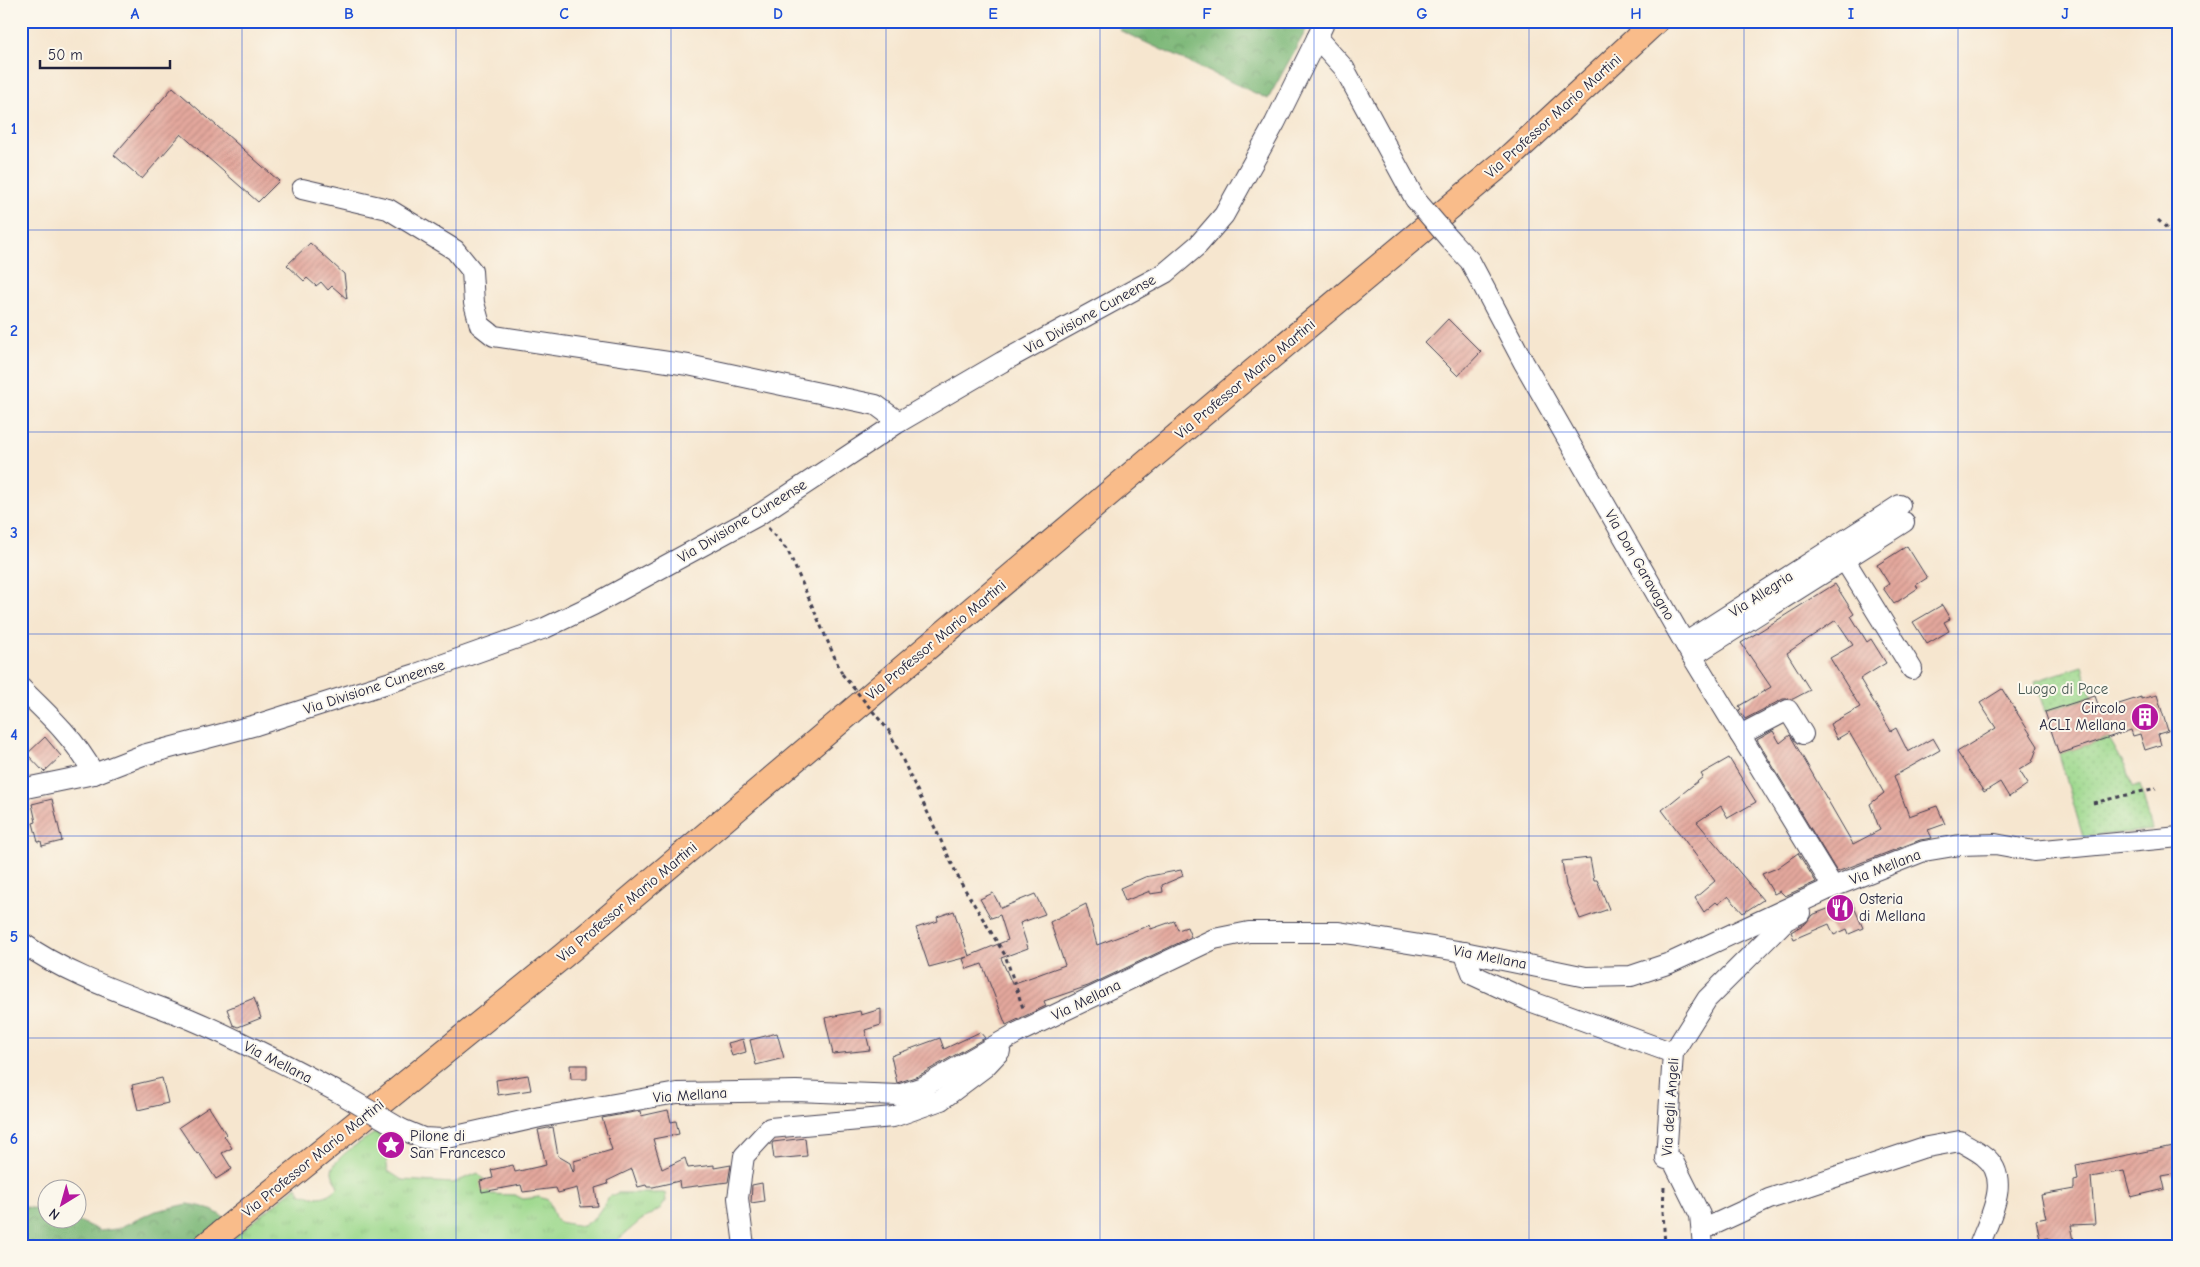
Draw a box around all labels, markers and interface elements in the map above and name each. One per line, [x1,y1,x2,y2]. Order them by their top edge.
text: A [131,5,140,23]
text: B [344,5,354,23]
text: C [559,5,569,23]
text: D [773,5,783,23]
text: E [988,5,998,23]
text: F [1202,5,1212,23]
text: G [1416,5,1428,23]
text: H [1630,5,1642,23]
text: I [1848,5,1854,23]
text: J [2061,5,2069,23]
scale bar [40,38,170,70]
text: 50 m [48,46,83,64]
street label: Via Professor Mario Martini [1481,50,1625,182]
text: 1 [11,120,17,138]
street label: Via Divisione Cuneense [1021,270,1159,358]
street label: Via Professor Mario Martini [1171,315,1319,443]
text: 2 [10,322,18,340]
street label: Via Divisione Cuneense [674,475,810,567]
street label: Via Don Garavagno [1601,507,1679,624]
text: 3 [10,524,18,542]
street label: Via Allegria [1726,567,1796,621]
street label: Via Professor Mario Martini [862,576,1010,704]
street label: Via Divisione Cuneense [301,656,447,718]
park label: Luogo di Pace [2018,680,2109,698]
place label: Circolo ACLI Mellana [2039,699,2126,734]
building icon: Circolo ACLI Mellana [2130,702,2160,732]
text: 4 [10,726,18,744]
street label: Via Professor Mario Martini [553,838,701,966]
street label: Via Mellana [1847,845,1923,889]
place label: Osteria di Mellana [1859,890,1926,925]
restaurant icon: Osteria di Mellana [1825,893,1855,923]
text: 5 [10,928,18,946]
street label: Via Mellana [1452,941,1528,973]
street label: Via Mellana [1049,976,1123,1024]
street label: Via Mellana [241,1037,315,1087]
street label: Via degli Angeli [1658,1057,1682,1157]
street label: Via Mellana [652,1083,728,1107]
street label: Via Professor Mario Martini [238,1095,388,1221]
place label: Pilone di San Francesco [410,1127,506,1162]
text: 6 [10,1130,18,1148]
place icon: Pilone di San Francesco [376,1130,406,1160]
north arrow [38,1180,88,1230]
text: N [46,1204,63,1224]

